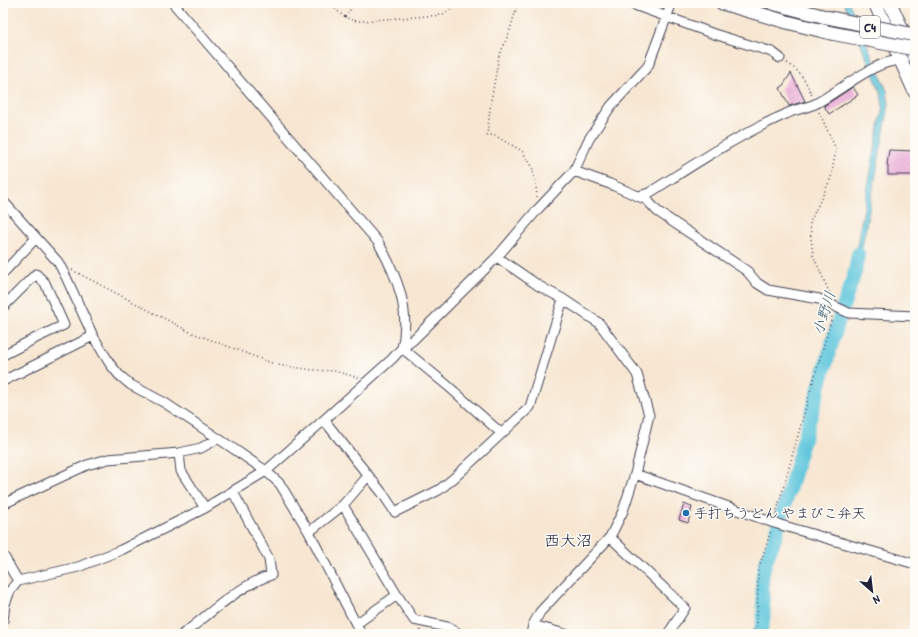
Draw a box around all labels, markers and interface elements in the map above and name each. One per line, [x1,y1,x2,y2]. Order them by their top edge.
road number: C4 [860,16,880,38]
water label: 小野川 [807,288,840,337]
place label: 手打ちうどん やまびこ弁天 [694,503,866,522]
marker: 手打ちうどん やまびこ弁天 [681,508,691,518]
district label: 西大沼 [544,529,592,551]
north arrow [852,571,892,611]
text: N [871,592,883,607]

